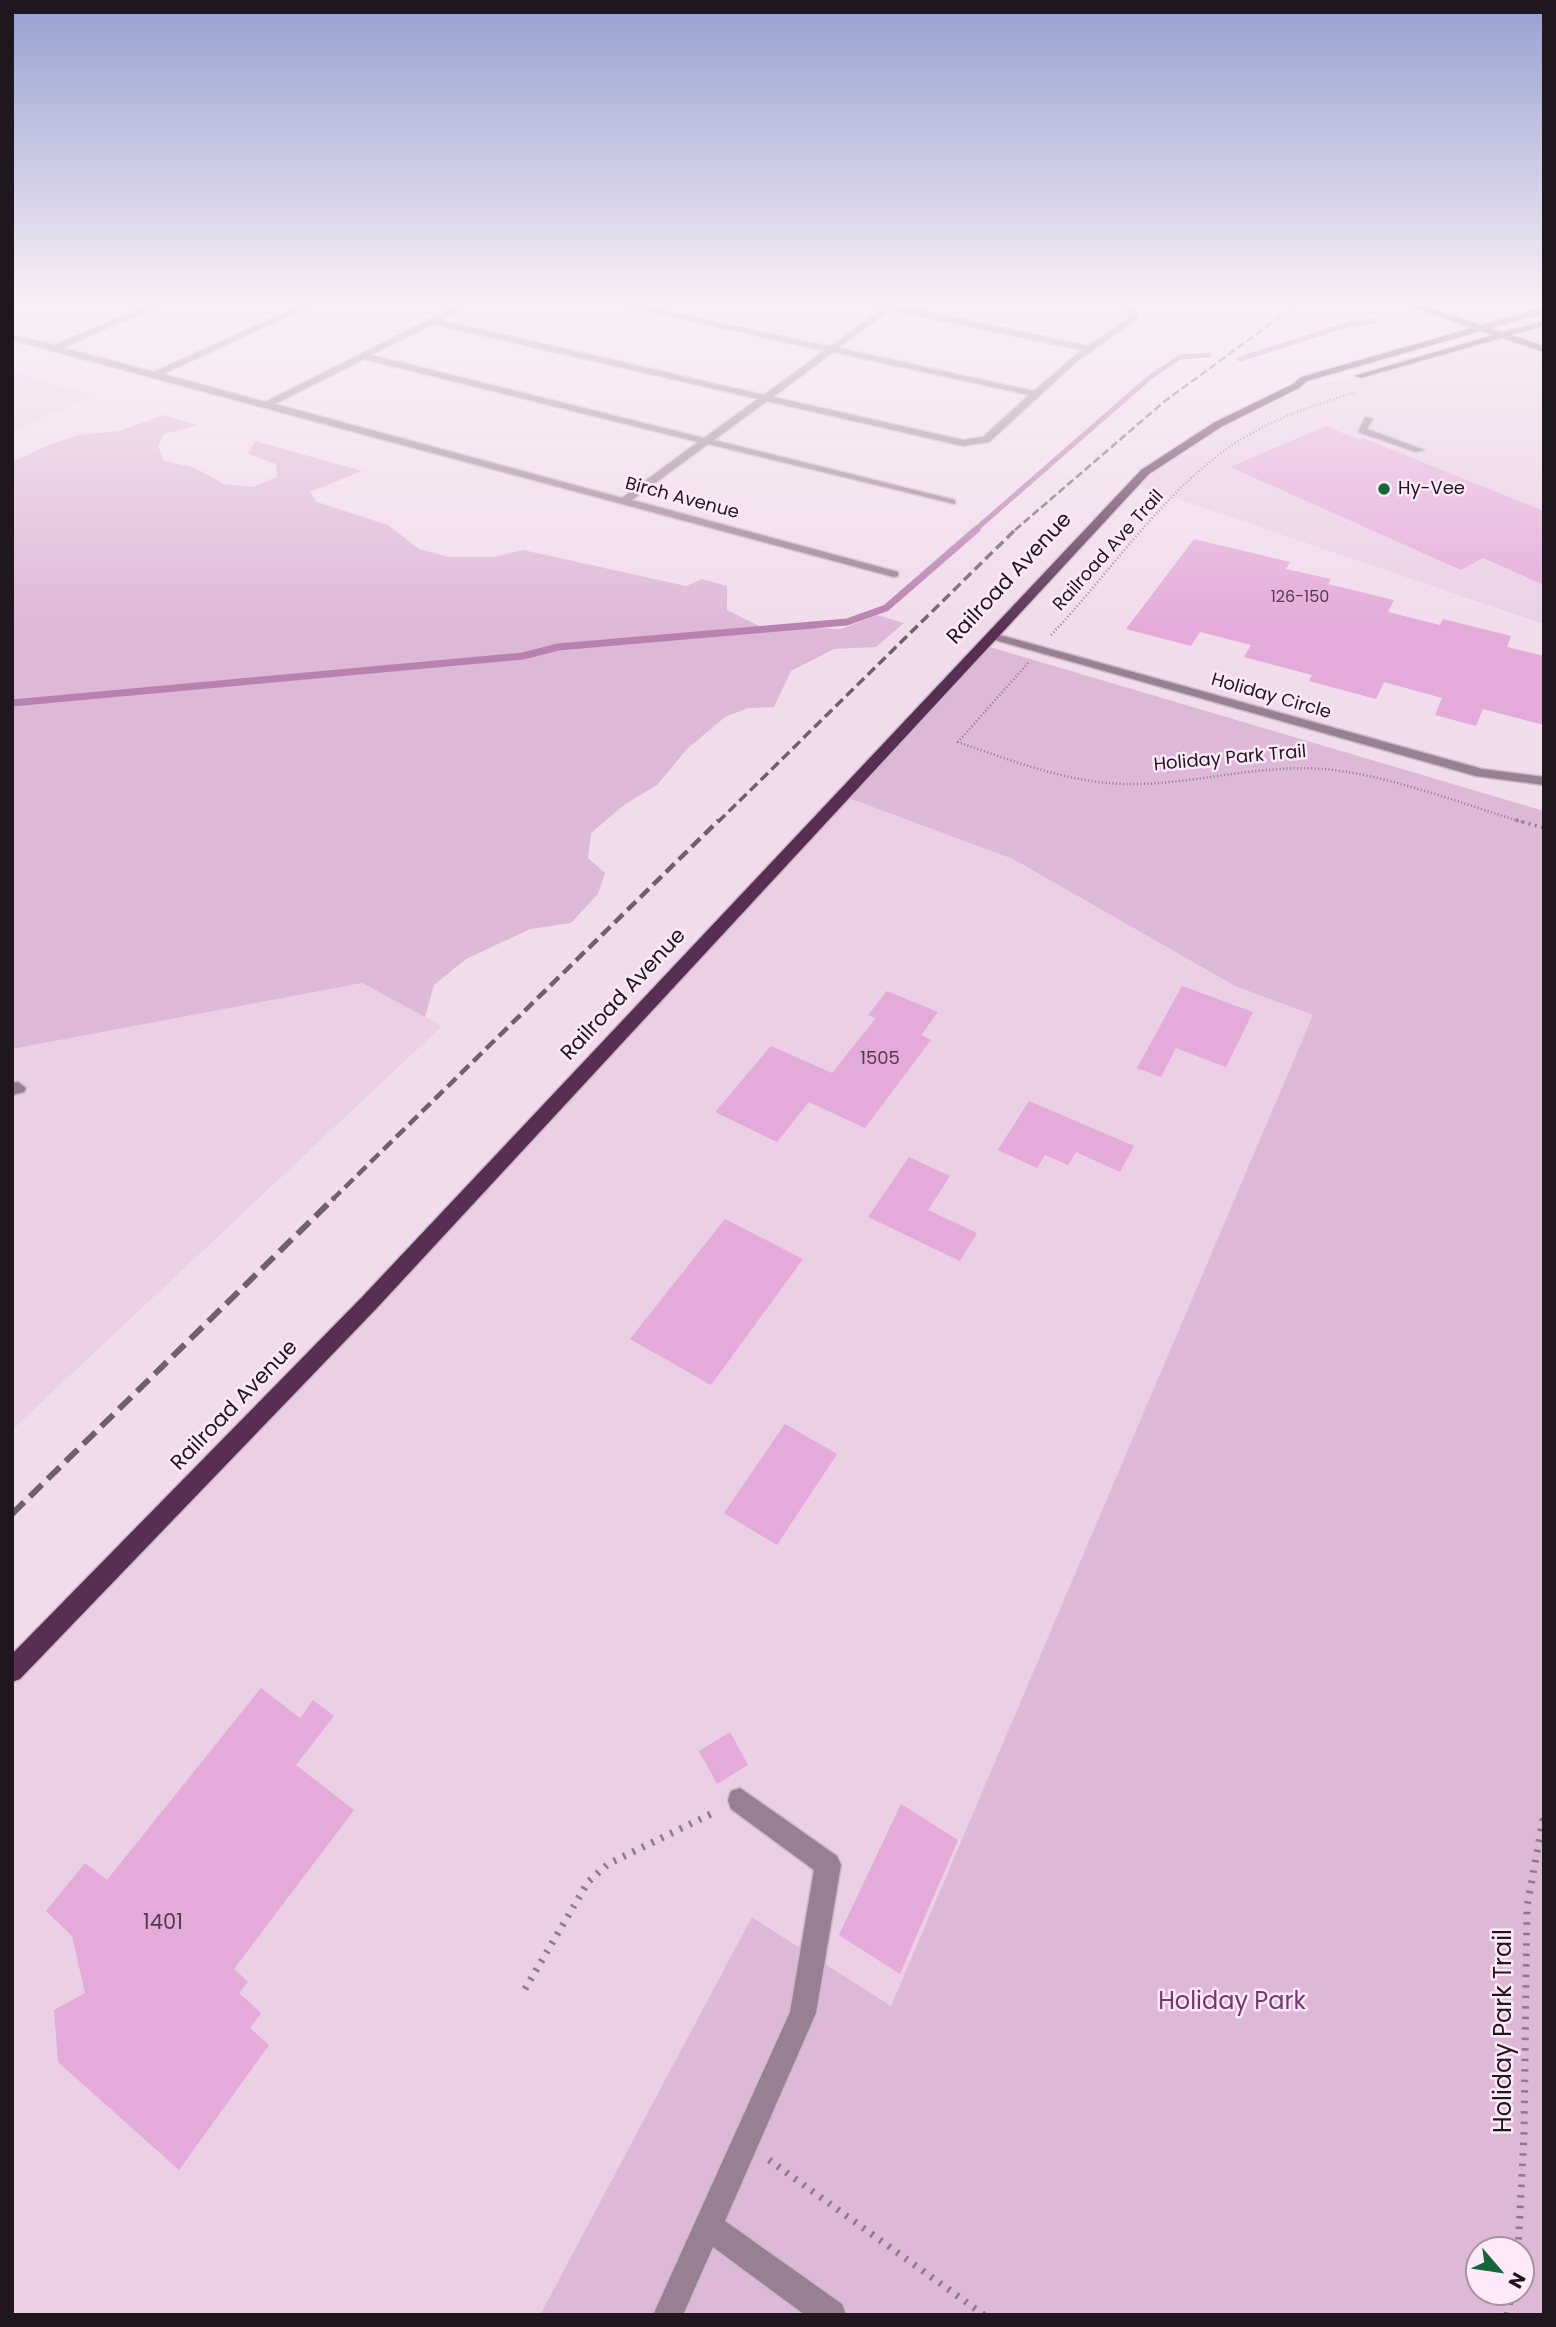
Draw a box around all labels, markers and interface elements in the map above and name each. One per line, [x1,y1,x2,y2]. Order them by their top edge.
street label: Birch Avenue [623,473,741,525]
place label: Hy-Vee [1398,478,1465,500]
marker: Hy-Vee [1376,481,1392,497]
street label: Railroad Ave Trail [1049,486,1169,616]
street label: Railroad Avenue [942,508,1078,650]
house number: 126-150 [1271,588,1329,608]
street label: Holiday Circle [1209,670,1333,724]
street label: Holiday Park Trail [1153,742,1307,776]
street label: Railroad Avenue [556,924,692,1066]
house number: 1505 [860,1048,900,1070]
street label: Railroad Avenue [166,1336,304,1476]
house number: 1401 [143,1911,183,1937]
street label: Holiday Park Trail [1491,1929,1519,2133]
park label: Holiday Park [1158,1989,1306,2017]
north arrow [1465,2236,1535,2306]
text: N [1502,2268,1532,2293]

